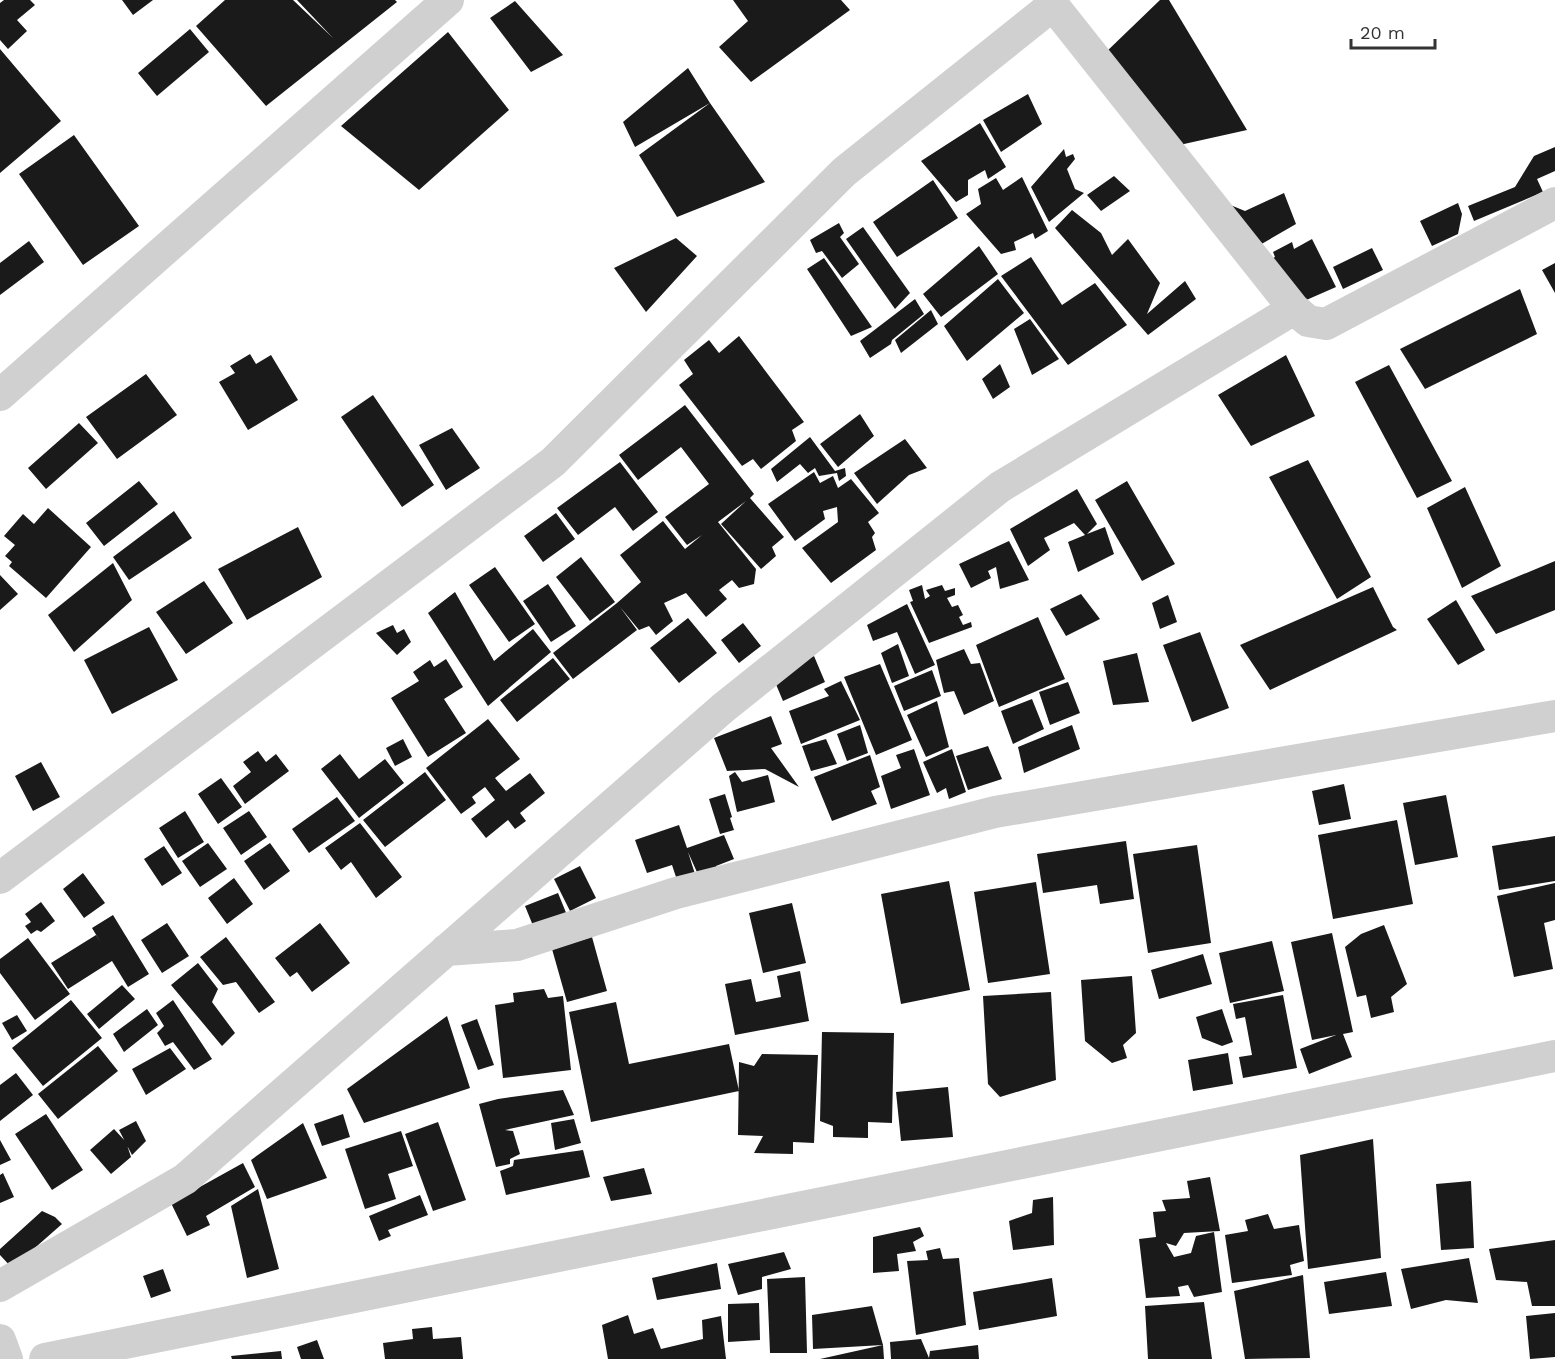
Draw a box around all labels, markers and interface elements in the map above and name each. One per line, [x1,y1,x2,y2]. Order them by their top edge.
scale bar [1351,12,1435,50]
text: 20 m [1360,22,1405,43]

